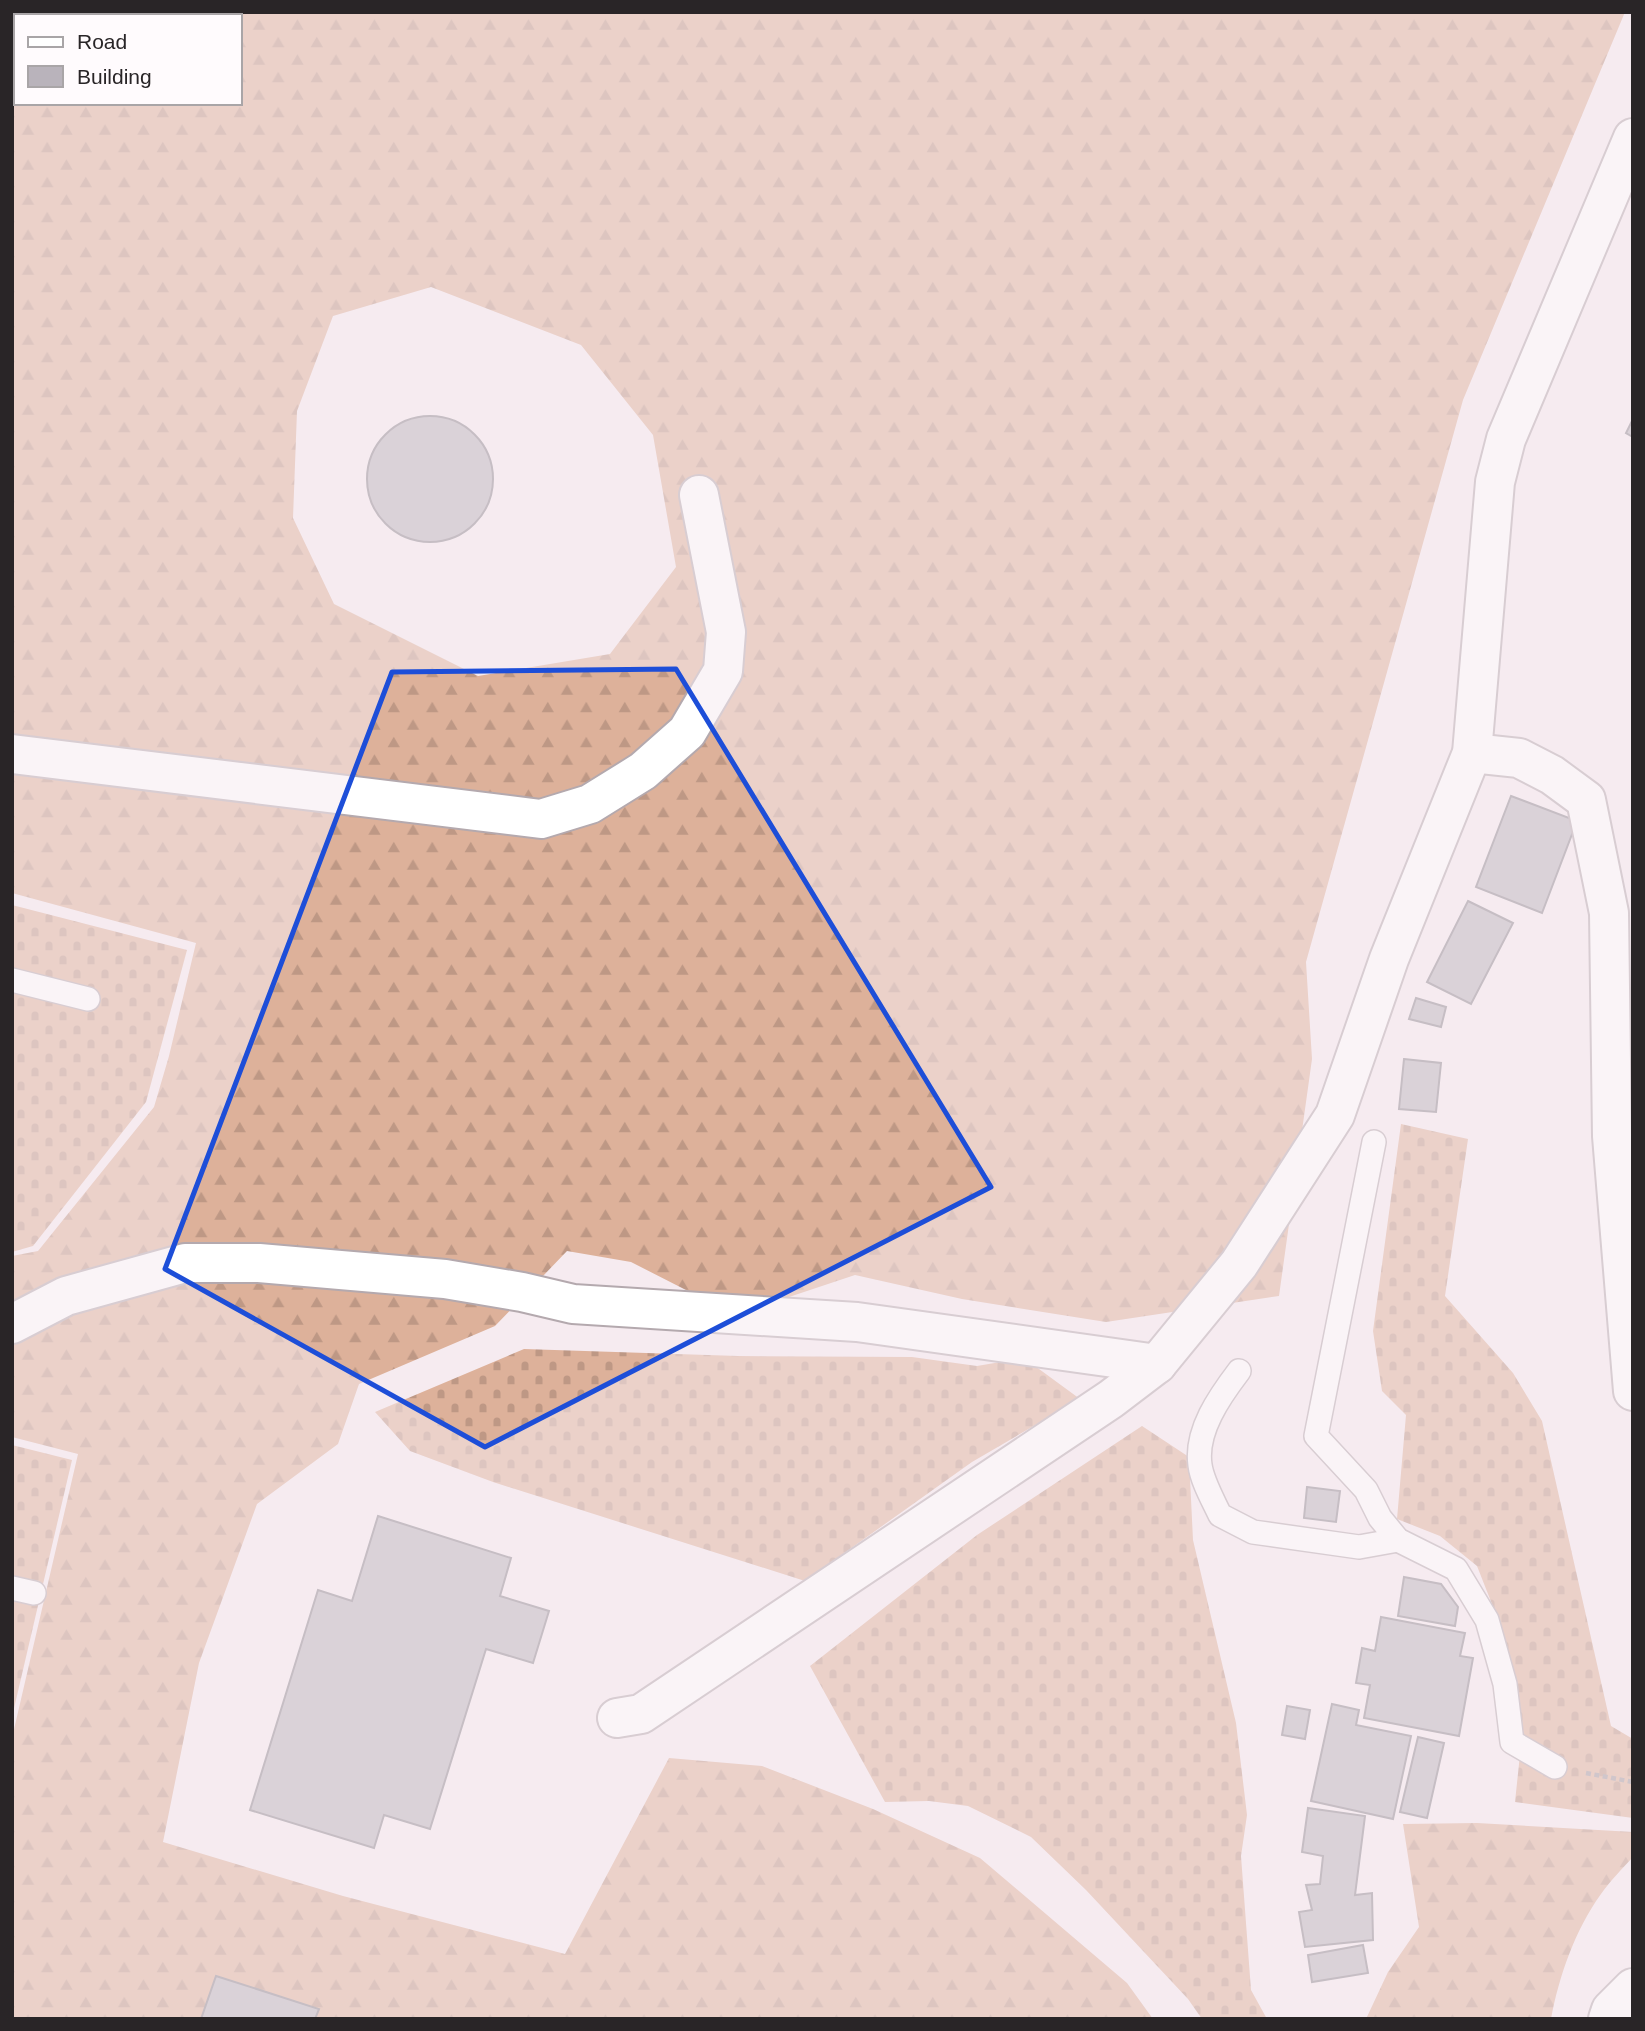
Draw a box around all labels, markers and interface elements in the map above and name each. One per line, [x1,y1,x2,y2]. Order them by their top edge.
legend [14,14,242,105]
text: Road [77,30,127,53]
text: Building [77,65,152,88]

